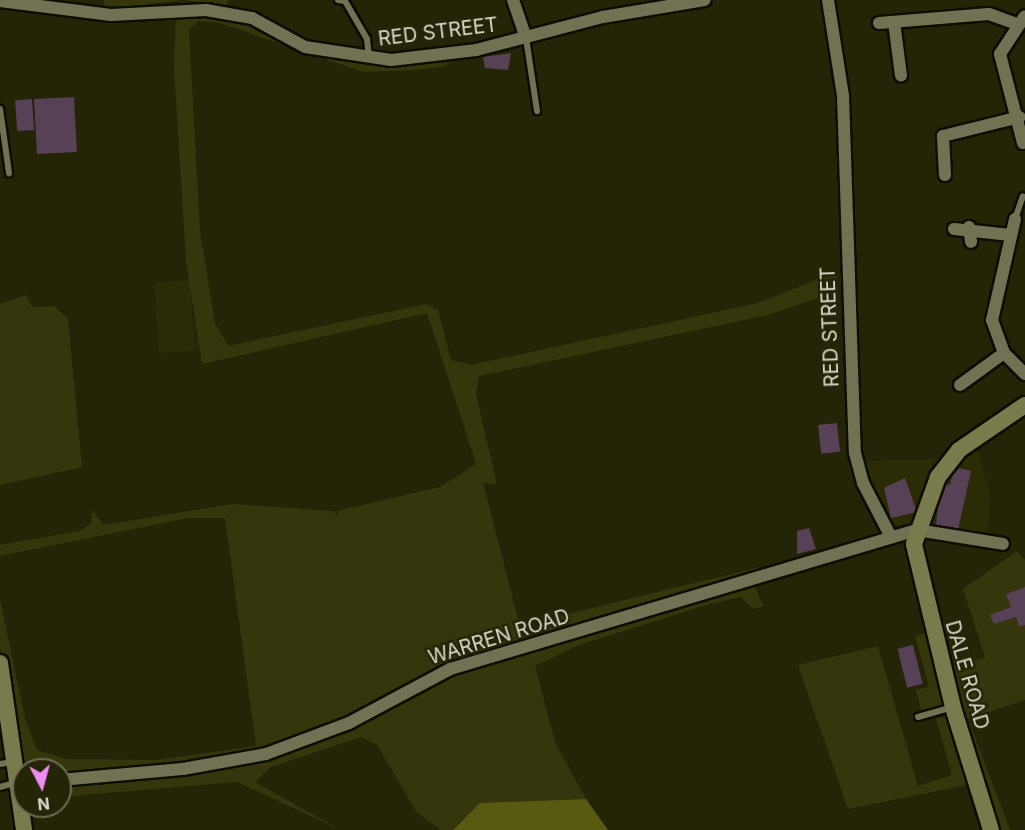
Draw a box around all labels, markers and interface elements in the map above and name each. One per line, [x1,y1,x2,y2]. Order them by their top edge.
street label: RED STREET [377,13,499,51]
street label: RED STREET [816,266,844,388]
street label: WARREN ROAD [425,604,573,670]
street label: DALE ROAD [940,618,994,732]
north arrow [12,758,72,818]
text: N [37,793,51,814]

